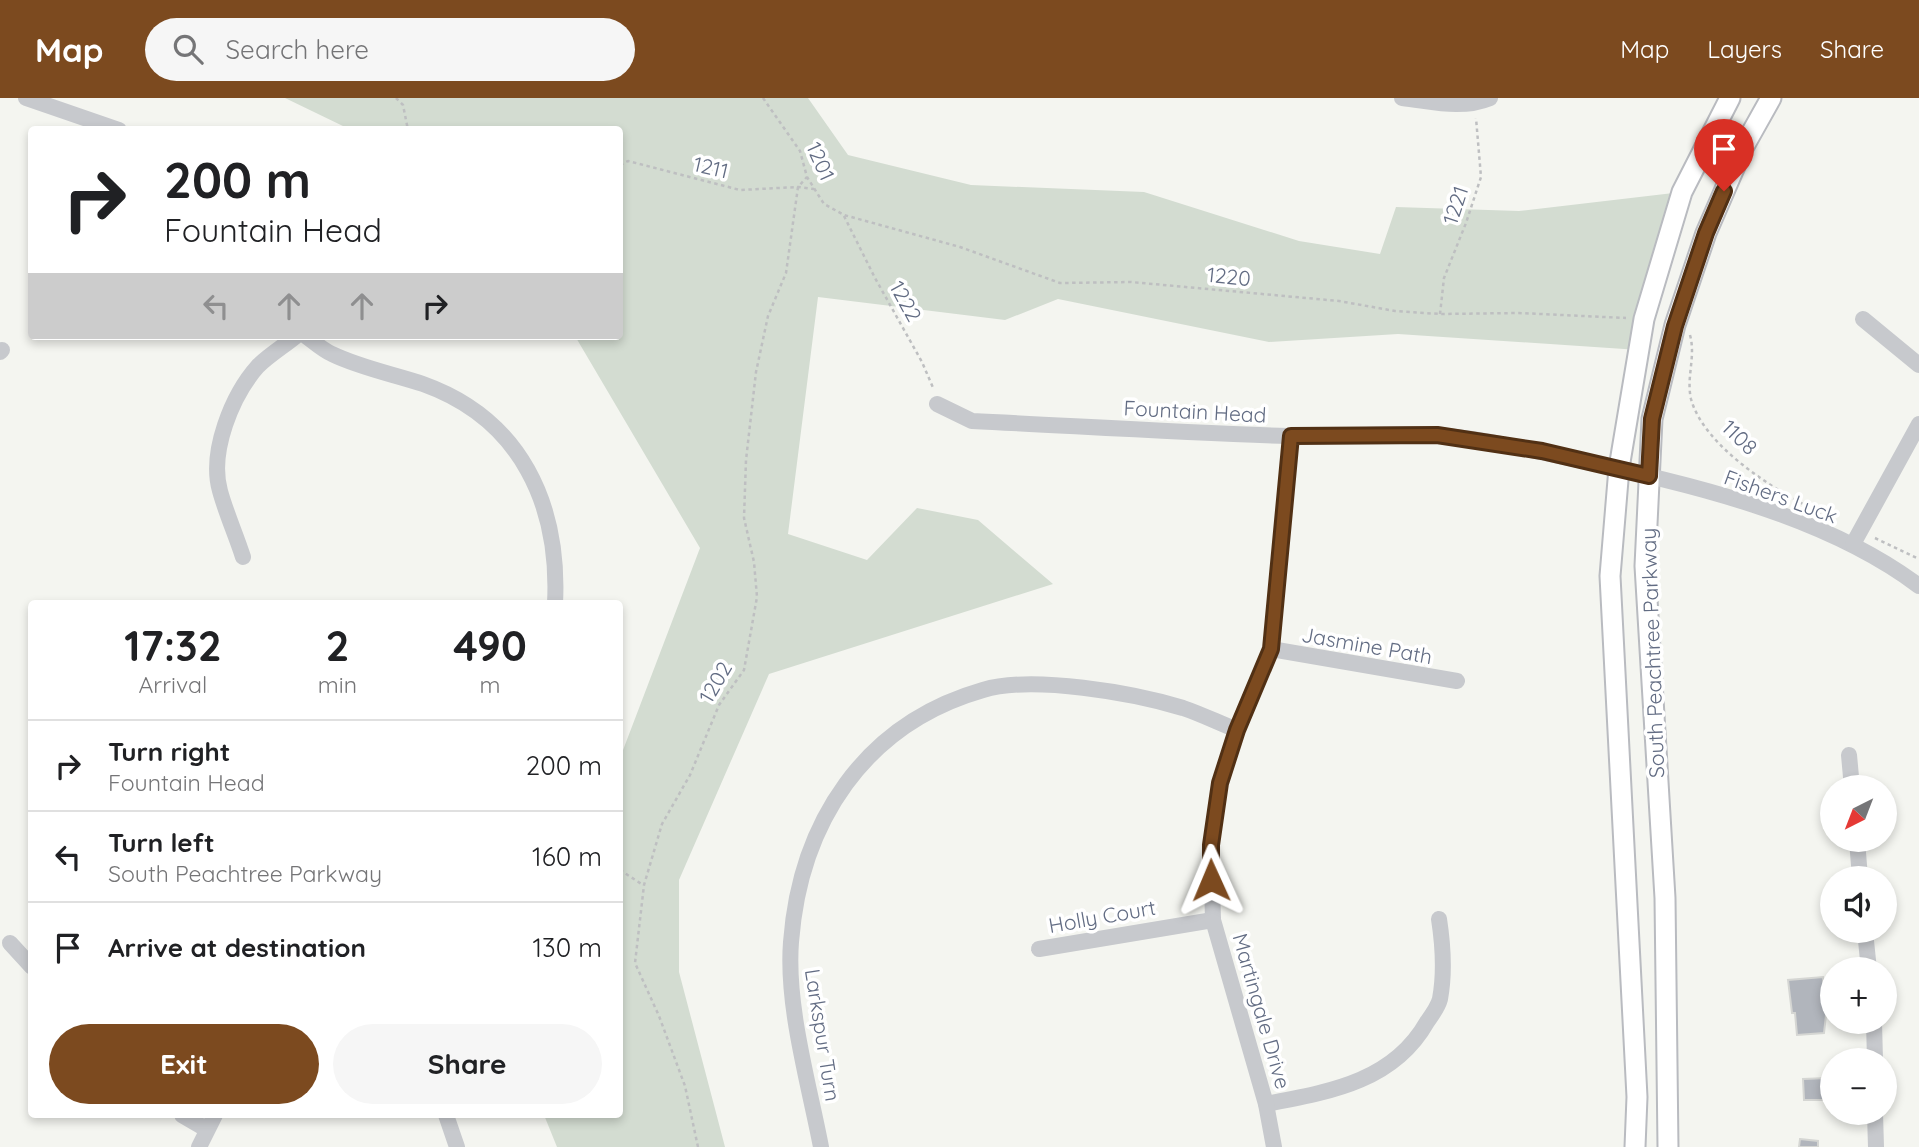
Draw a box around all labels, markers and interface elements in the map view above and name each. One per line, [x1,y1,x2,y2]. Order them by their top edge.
search box [145,18,635,81]
text: Map [35,29,103,70]
icon: search [169,30,207,68]
text: Search here [225,33,369,66]
text: Map [1620,34,1669,64]
text: Layers [1707,34,1782,64]
text: Share [1820,34,1884,64]
pin [1694,119,1754,191]
icon: arrive [1705,130,1743,168]
street label: 1201 [801,138,841,184]
text: 200 m [164,149,311,210]
street label: 1211 [691,150,731,184]
icon: right [49,154,140,245]
street label: 1221 [1437,183,1473,227]
text: Fountain Head [164,210,382,250]
street label: 1220 [1206,261,1252,291]
street label: 1222 [884,276,928,326]
icon: left [197,287,235,325]
icon: ahead [270,287,308,325]
icon: ahead [343,287,381,325]
icon: right [416,287,454,325]
street label: Fountain Head [1123,394,1267,428]
street label: 1108 [1717,414,1763,460]
street label: Fishers Luck [1721,463,1841,529]
street label: South Peachtree Parkway [1635,528,1669,778]
text: 17:32 [124,619,222,672]
text: 2 [325,619,349,672]
text: 490 [453,619,527,672]
street label: Jasmine Path [1300,621,1434,669]
street label: 1202 [693,657,737,707]
text: Arrival [138,670,207,699]
text: min [318,670,357,699]
text: m [480,670,500,699]
text: Turn right [108,735,230,768]
icon: right [49,747,87,785]
text: 200 m [526,749,602,782]
text: Fountain Head [108,768,265,797]
north arrow [1820,775,1897,852]
map controls [1820,775,1897,1125]
text: Turn left [108,826,215,859]
icon: left [49,838,87,876]
text: 160 m [532,840,602,873]
position arrow [1174,843,1248,917]
text: South Peachtree Parkway [108,859,382,888]
button: sound [1820,866,1897,943]
street label: Holly Court [1046,894,1158,938]
icon: arrive [49,929,87,967]
street label: Martingale Drive [1227,930,1297,1092]
text: Arrive at destination [108,931,366,964]
text: 130 m [532,931,602,964]
button: + [1820,957,1897,1034]
street label: Larkspur Turn [800,967,846,1103]
button: Exit [49,1024,319,1104]
button: Share [333,1024,602,1104]
button: − [1820,1048,1897,1125]

